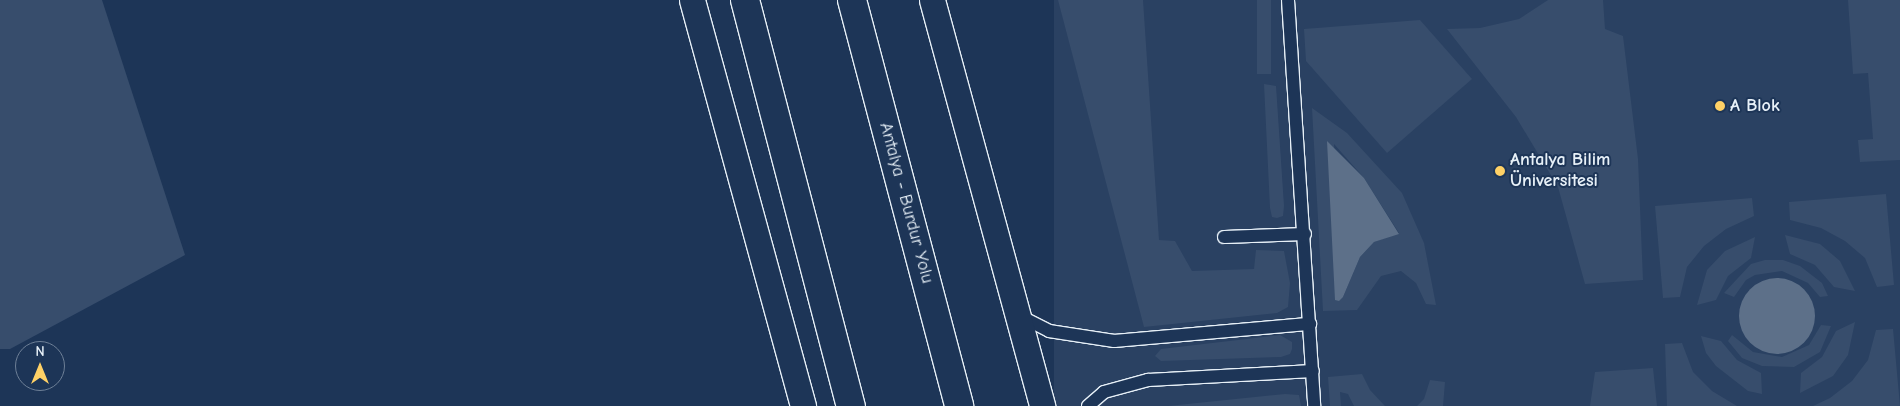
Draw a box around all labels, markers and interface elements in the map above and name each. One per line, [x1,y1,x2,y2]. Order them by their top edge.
place label: A Blok [1730,95,1780,117]
marker: A Blok [1714,100,1726,112]
street label: Antalya - Burdur Yolu [874,120,938,286]
place label: Antalya Bilim Üniversitesi [1510,150,1610,192]
marker: Antalya Bilim Üniversitesi [1494,165,1506,177]
north arrow [15,341,65,391]
text: N [35,343,45,360]

